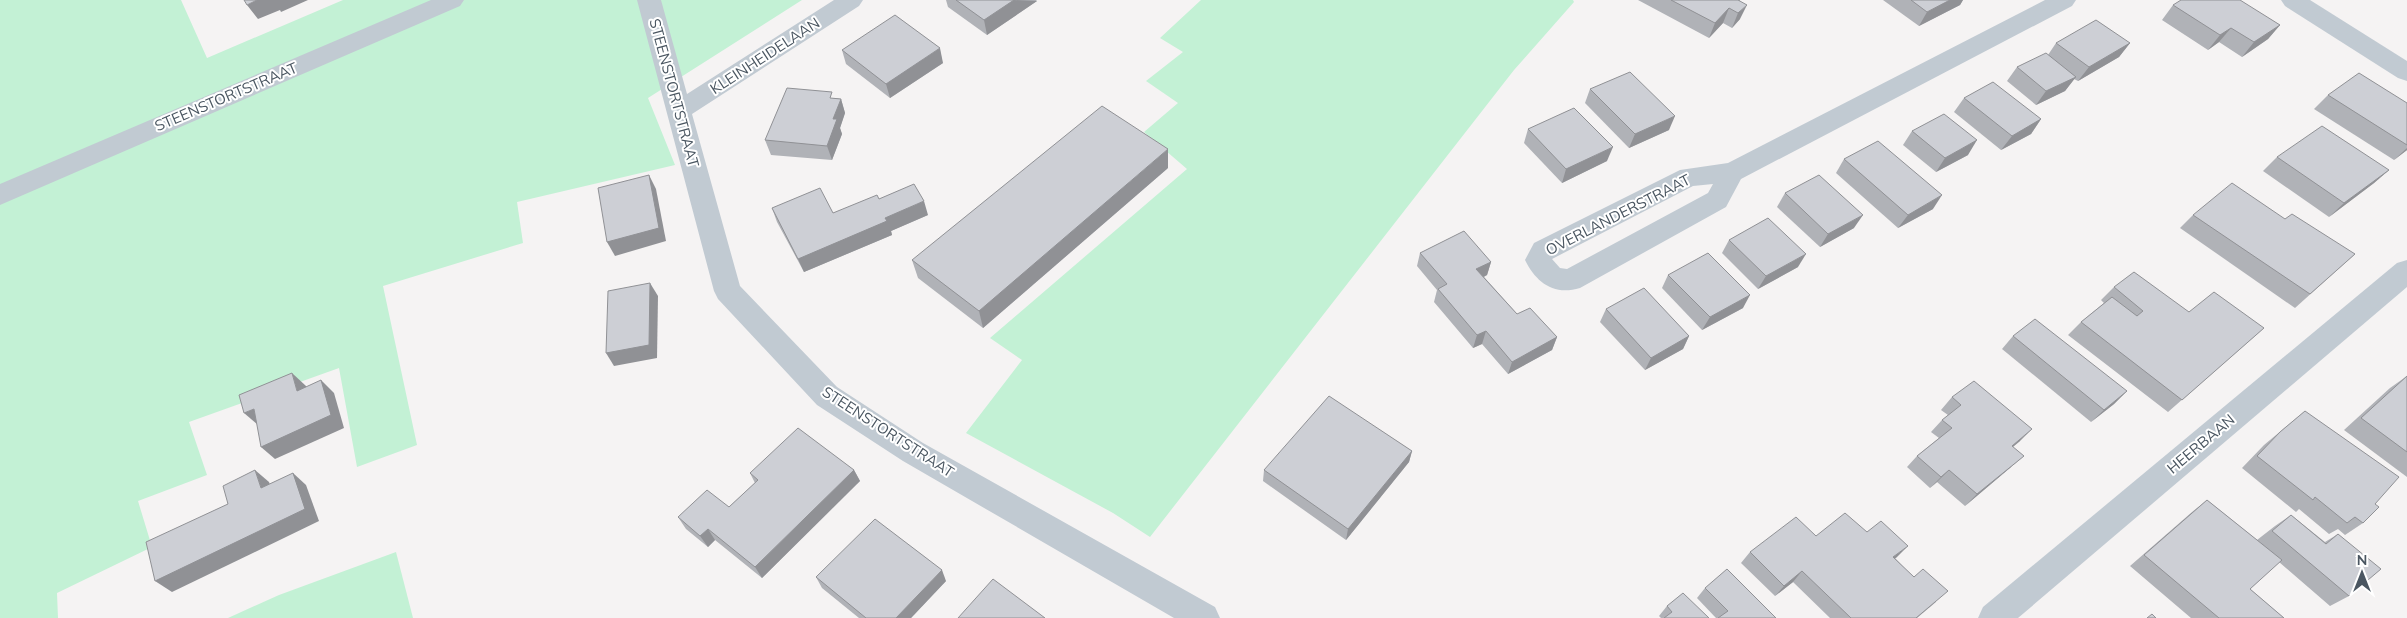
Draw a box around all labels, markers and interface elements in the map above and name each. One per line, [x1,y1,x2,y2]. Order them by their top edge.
street label: KLEINHEIDELAAN [706,13,823,98]
street label: STEENSTORTSTRAAT [645,16,703,169]
street label: STEENSTORTSTRAAT [152,58,300,135]
street label: OVERLANDERSTRAAT [1542,170,1693,259]
street label: STEENSTORTSTRAAT [819,382,958,481]
street label: HEERBAAN [2163,410,2239,478]
north arrow [2337,548,2387,598]
text: N [2357,551,2367,569]

